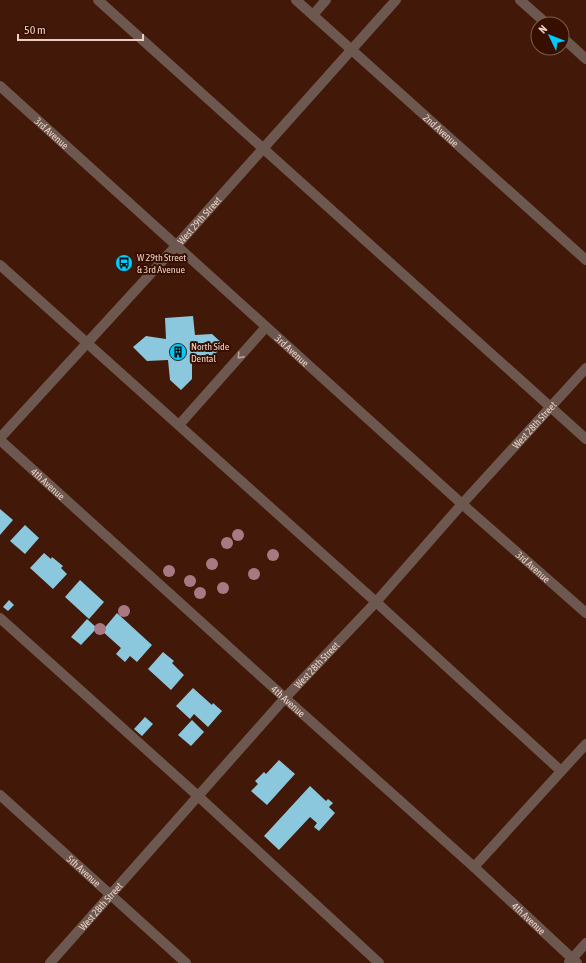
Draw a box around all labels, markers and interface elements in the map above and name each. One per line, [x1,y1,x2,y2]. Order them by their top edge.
scale bar [18,16,143,42]
north arrow [530,16,570,56]
text: 50 m [24,23,46,37]
text: N [536,23,549,36]
street label: 2nd Avenue [421,112,461,149]
street label: 3rd Avenue [33,115,71,151]
street label: West 29th Street [175,194,223,246]
place label: W 29th Street & 3rd Avenue [137,252,186,275]
bus stop icon: W 29th Street & 3rd Avenue [114,253,134,273]
street label: 3rd Avenue [273,332,312,369]
place label: North Side Dental [191,341,230,364]
building icon: North Side Dental [168,342,188,362]
one-way arrow [237,351,245,359]
street label: West 28th Street [510,399,558,451]
street label: 4th Avenue [29,466,68,502]
street label: 3rd Avenue [514,549,553,585]
street label: West 28th Street [292,639,341,690]
street label: 4th Avenue [269,683,308,719]
street label: 5th Avenue [65,853,103,889]
street label: West 28th Street [76,880,124,932]
street label: 4th Avenue [510,900,548,937]

